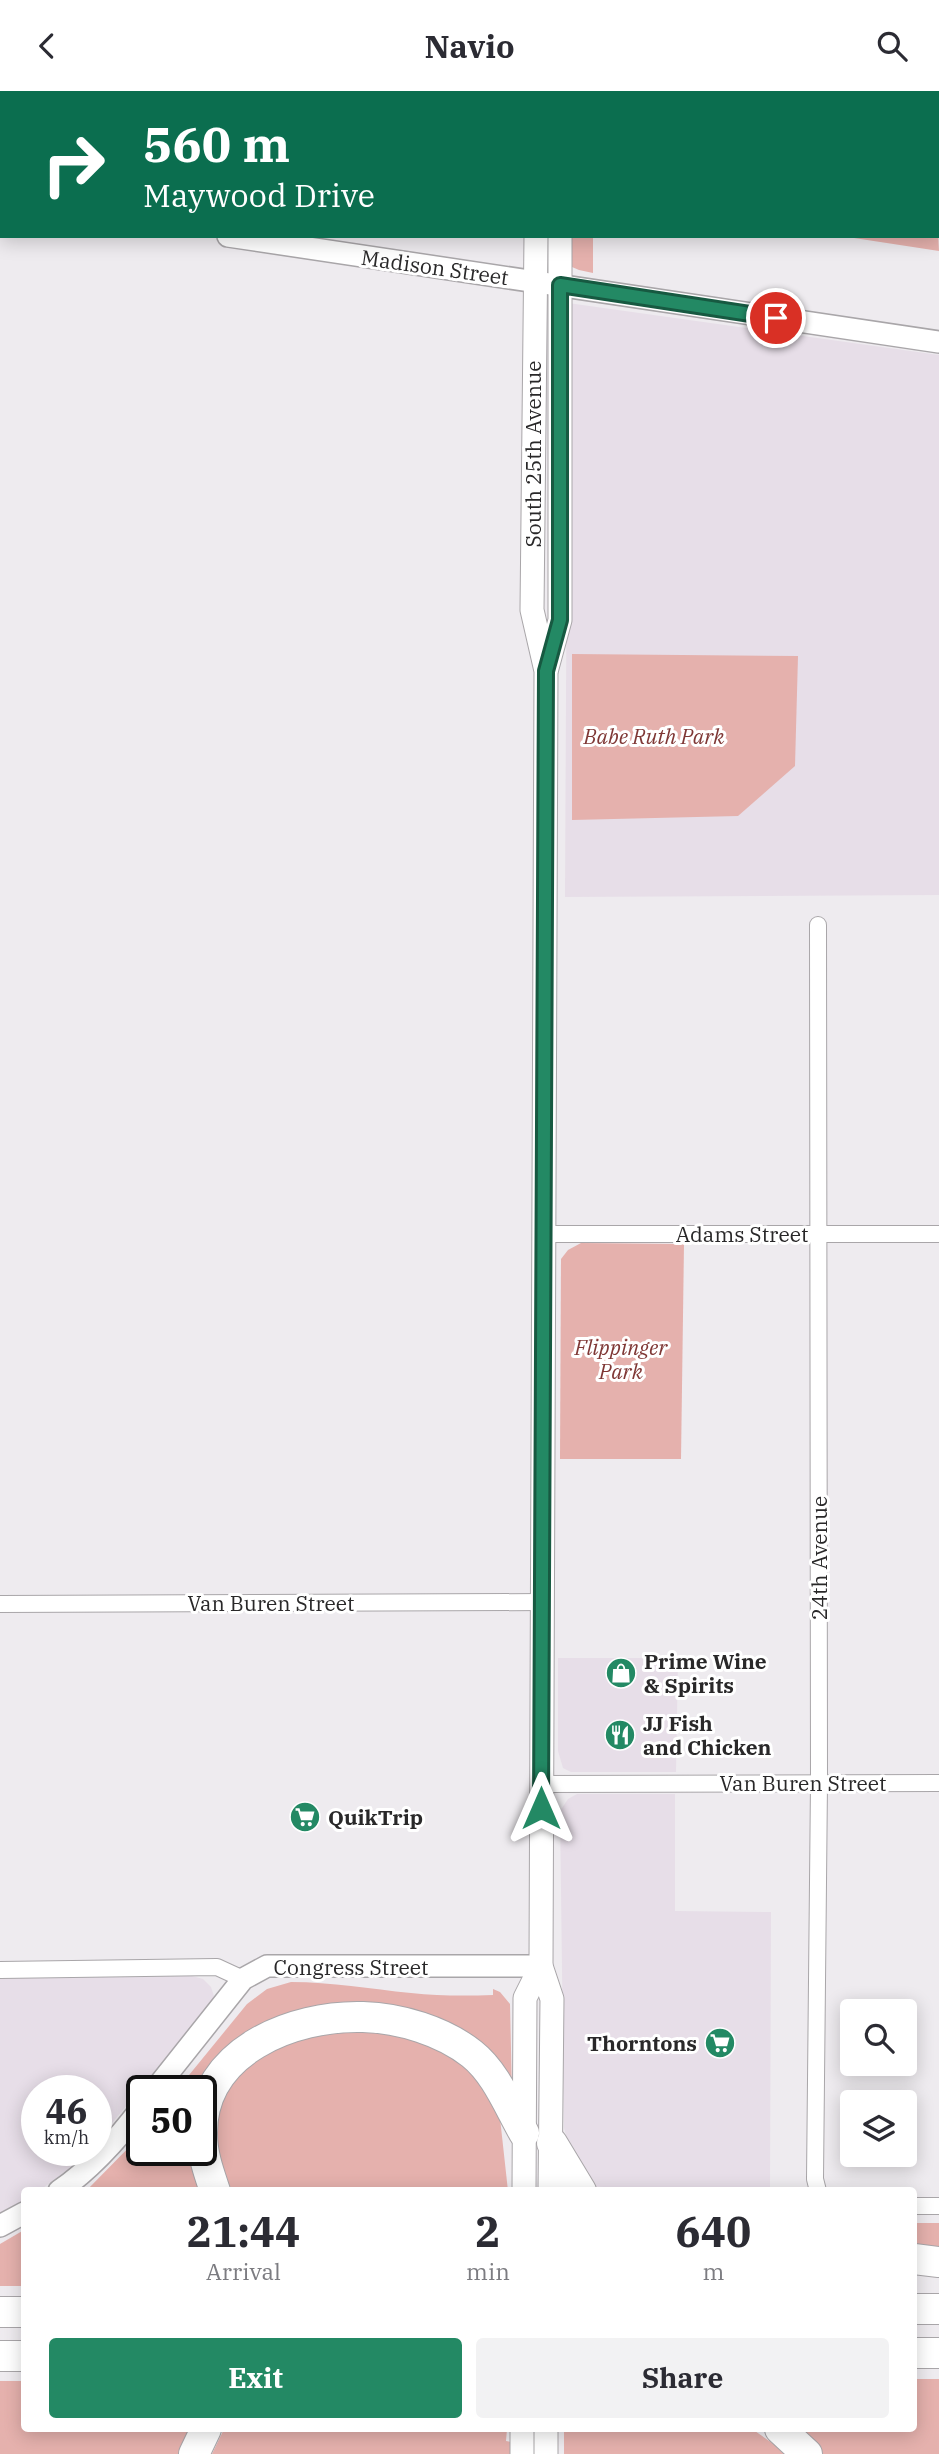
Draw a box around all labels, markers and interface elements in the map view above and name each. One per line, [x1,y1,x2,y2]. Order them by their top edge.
text: Navio [424,25,515,67]
icon: back [28,27,66,65]
icon: search [873,27,911,65]
text: 560 m [143,112,290,175]
icon: right [28,119,119,210]
text: Maywood Drive [143,174,375,216]
street label: Madison Street [360,243,510,291]
pin [746,288,806,348]
icon: arrive [757,299,795,337]
street label: South 25th Avenue [519,361,547,547]
park label: Babe Ruth Park [583,722,725,750]
street label: Adams Street [676,1220,808,1248]
park label: Flippinger Park [574,1333,668,1385]
street label: 24th Avenue [805,1496,833,1620]
street label: Van Buren Street [187,1589,355,1617]
place label: Prime Wine & Spirits [644,1647,767,1699]
shop icon: Prime Wine & Spirits [604,1656,638,1690]
place label: JJ Fish and Chicken [643,1709,772,1761]
restaurant icon: JJ Fish and Chicken [603,1718,637,1752]
street label: Van Buren Street [719,1769,887,1797]
position arrow [504,1771,578,1845]
supermarket icon: QuikTrip [288,1800,322,1834]
place label: QuikTrip [328,1803,423,1831]
street label: Congress Street [274,1953,428,1981]
map controls [840,1999,917,2167]
button: search [840,1999,917,2076]
supermarket icon: Thorntons [703,2026,737,2060]
place label: Thorntons [587,2029,697,2057]
speed limit sign: 50 [126,2075,217,2166]
text: 46 [45,2088,88,2134]
button: layers [840,2090,917,2167]
text: km/h [44,2126,89,2149]
text: 21:44 [187,2204,300,2259]
text: 2 [475,2204,501,2259]
text: 640 [676,2204,751,2259]
text: Arrival [206,2256,281,2286]
text: min [466,2256,510,2286]
text: m [702,2256,724,2286]
button: Exit [49,2338,462,2418]
button: Share [476,2338,889,2418]

